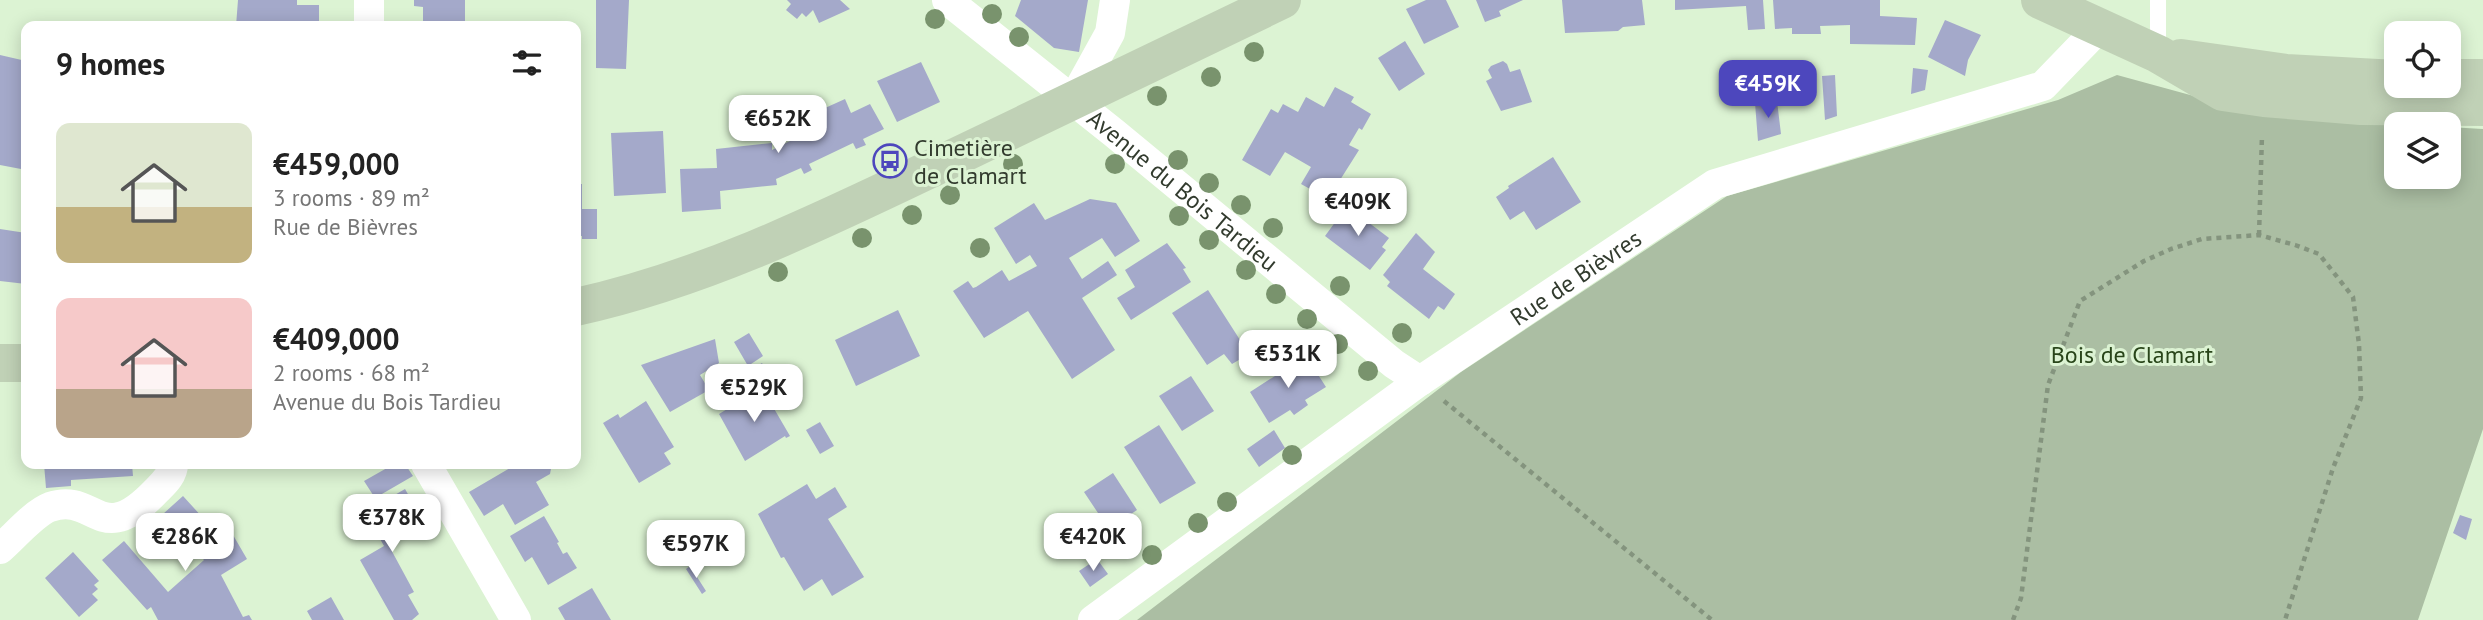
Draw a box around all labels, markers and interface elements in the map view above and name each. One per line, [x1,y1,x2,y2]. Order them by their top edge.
map controls [2384,21,2461,189]
button: locate [2384,21,2461,98]
text: 9 homes [56,44,165,83]
icon: filters [508,44,546,82]
pin: €459K [1719,60,1817,120]
text: €459K [1735,68,1801,97]
pin: €652K [729,96,827,155]
street label: Avenue du Bois Tardieu [1081,102,1285,278]
text: €652K [745,103,811,132]
button: layers [2384,112,2461,189]
place label: Cimetière de Clamart [914,132,1027,191]
bus stop icon: Cimetière de Clamart [871,142,909,180]
text: €459,000 [273,144,400,183]
icon: home [112,151,196,235]
pin: €409K [1309,178,1407,238]
text: 3 rooms · 89 m² [273,183,430,212]
text: €409K [1325,186,1391,215]
text: Rue de Bièvres [273,212,418,241]
street label: Rue de Bièvres [1504,222,1647,332]
text: €409,000 [273,319,400,358]
icon: home [112,326,196,410]
pin: €531K [1239,330,1337,390]
text: €531K [1255,338,1321,367]
park label: Bois de Clamart [2051,339,2213,370]
text: 2 rooms · 68 m² [273,358,430,387]
pin: €529K [705,364,803,424]
text: €529K [721,372,787,401]
text: Avenue du Bois Tardieu [273,387,501,416]
pin: €378K [343,494,441,554]
text: €378K [359,502,425,531]
pin: €286K [136,514,234,573]
pin: €420K [1044,514,1142,573]
pin: €597K [647,520,745,580]
text: €286K [152,521,218,550]
text: €420K [1060,521,1126,550]
text: €597K [663,528,729,557]

